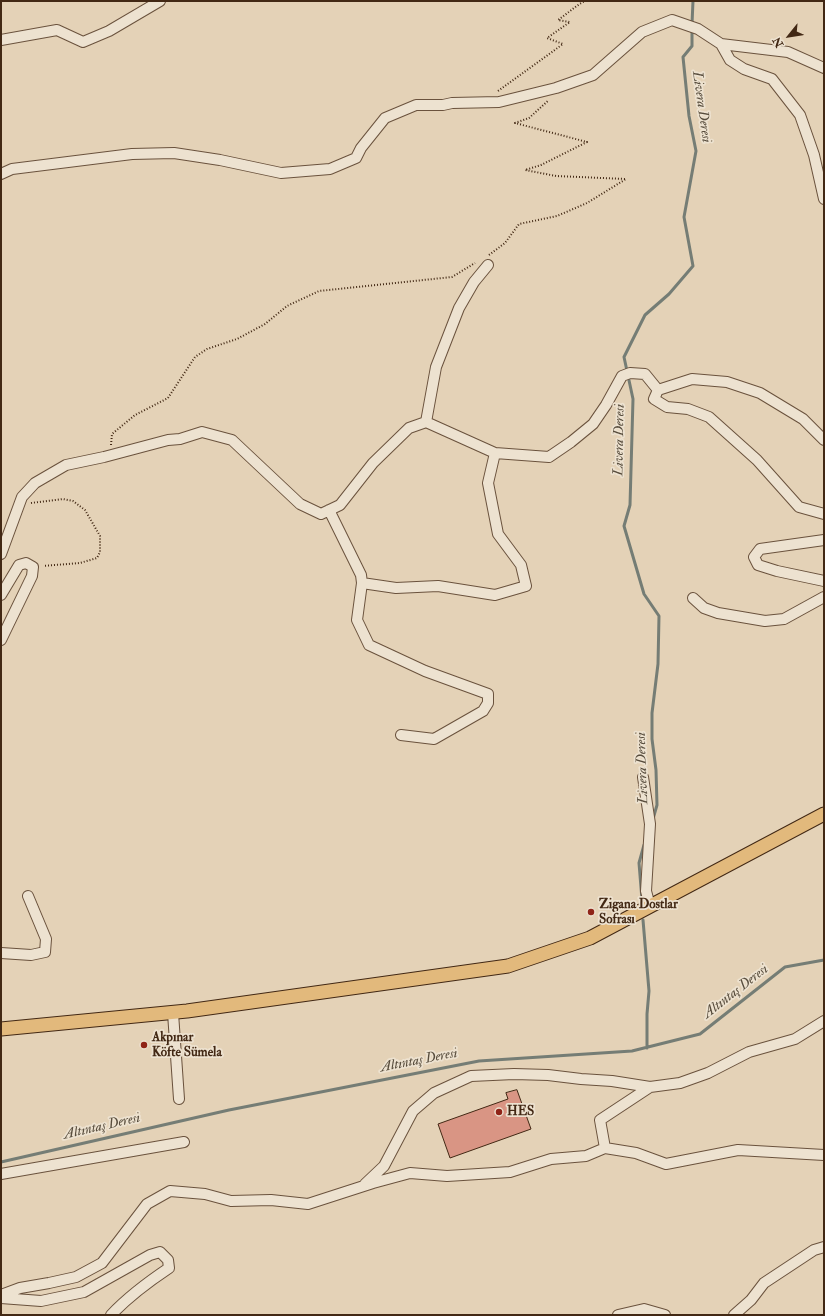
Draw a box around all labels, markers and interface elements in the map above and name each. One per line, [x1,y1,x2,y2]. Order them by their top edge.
north arrow [769,16,809,56]
text: N [770,35,786,50]
water label: Livera Deresi [688,70,714,144]
water label: Livera Deresi [611,404,629,476]
water label: Livera Deresi [633,732,653,804]
place label: Zigana Dostlar Sofrası [599,897,678,928]
marker: Zigana Dostlar Sofrası [586,907,596,917]
water label: Altıntaş Deresi [700,961,772,1023]
place label: Akpınar Köfte Sümela [152,1030,222,1061]
marker: Akpınar Köfte Sümela [139,1040,149,1050]
water label: Altıntaş Deresi [379,1045,459,1077]
place label: HES [507,1104,534,1120]
marker: HES [494,1107,504,1117]
water label: Altıntaş Deresi [62,1110,142,1144]

